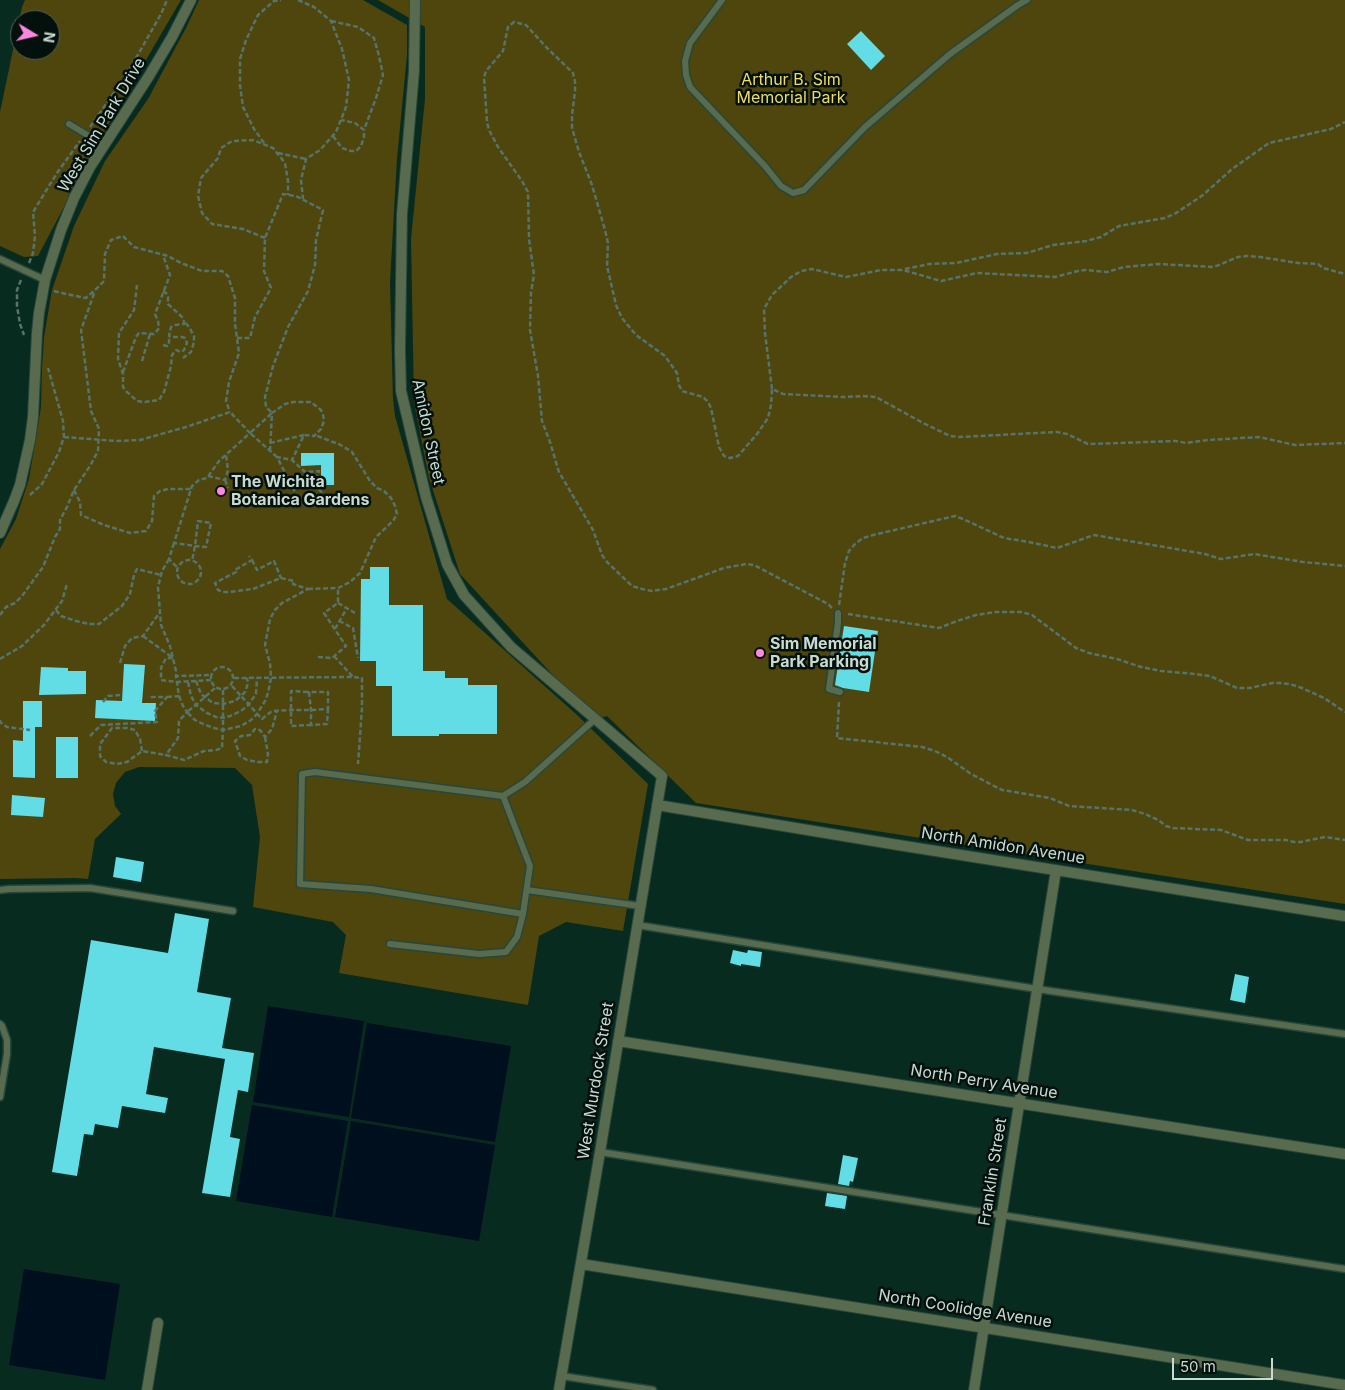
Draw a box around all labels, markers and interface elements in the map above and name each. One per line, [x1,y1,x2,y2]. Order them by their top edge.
north arrow [10,10,60,60]
text: N [40,31,59,44]
street label: West Sim Park Drive [54,54,150,196]
park label: Arthur B. Sim Memorial Park [736,70,846,108]
street label: Amidon Street [407,377,449,487]
place label: The Wichita Botanica Gardens [231,472,370,510]
marker: The Wichita Botanica Gardens [215,485,227,497]
place label: Sim Memorial Park Parking [770,634,877,672]
marker: Sim Memorial Park Parking [754,647,766,659]
street label: North Amidon Avenue [920,824,1086,868]
street label: West Murdock Street [574,1001,618,1161]
street label: North Perry Avenue [909,1061,1059,1103]
street label: Franklin Street [975,1117,1011,1227]
street label: North Coolidge Avenue [877,1286,1053,1332]
scale bar [1175,1348,1276,1380]
text: 50 m [1180,1357,1216,1376]

